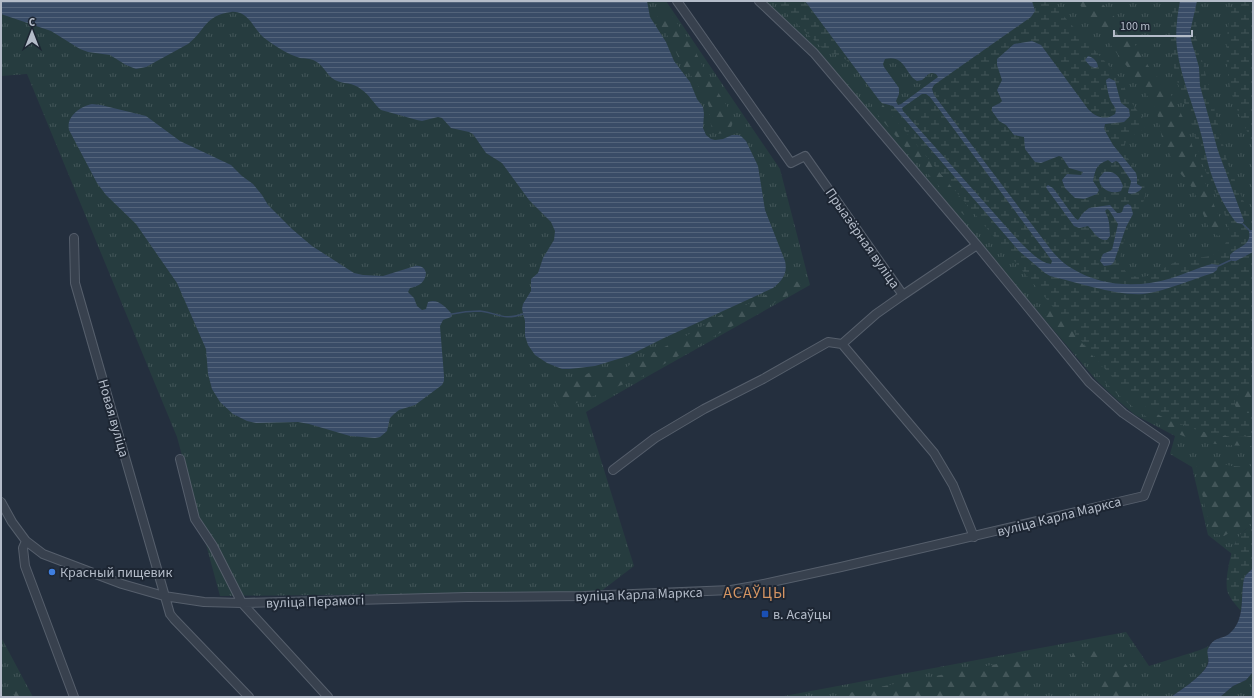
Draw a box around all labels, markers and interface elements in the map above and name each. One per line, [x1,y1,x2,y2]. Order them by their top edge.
north arrow [12,12,52,52]
scale bar [1114,12,1192,38]
text: С [29,15,36,30]
text: 100 m [1120,18,1150,35]
street label: Прыазёрная вуліца [820,184,904,293]
street label: Новая вуліца [92,377,134,460]
street label: вуліца Карла Маркса [995,492,1123,542]
place label: Красный пищевик [60,563,172,583]
marker: Красный пищевик [47,567,57,577]
district label: АСАЎЦЫ [723,582,787,604]
street label: вуліца Карла Маркса [575,583,703,607]
street label: вуліца Перамогі [266,590,365,614]
place label: в. Асаўцы [773,605,831,625]
marker: в. Асаўцы [760,609,770,619]

